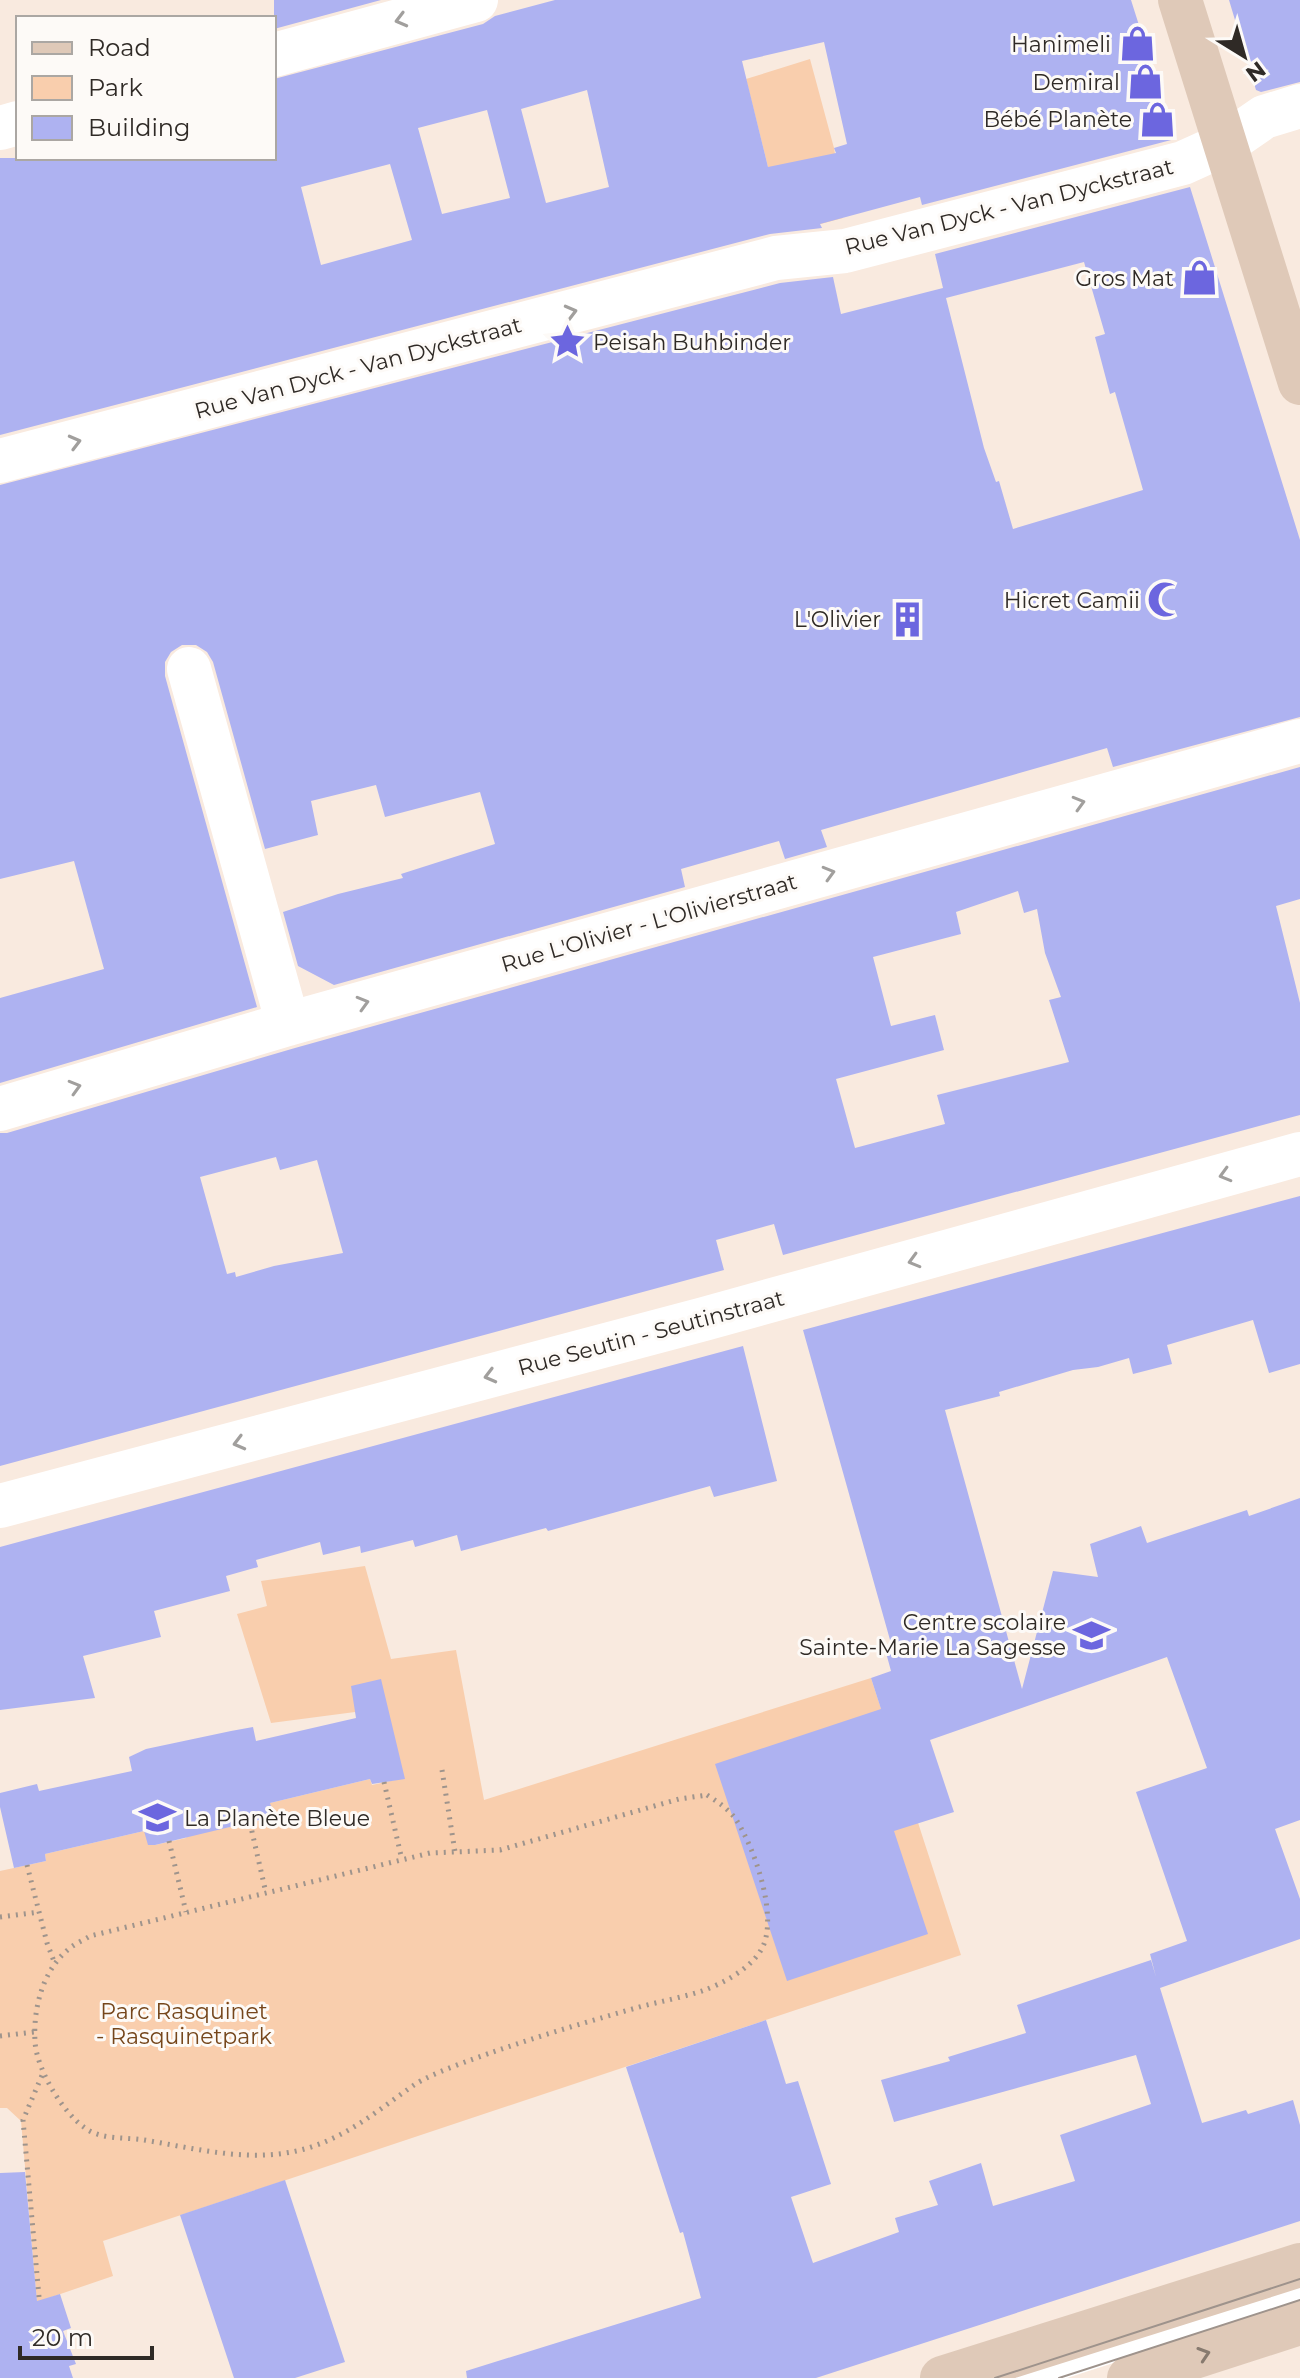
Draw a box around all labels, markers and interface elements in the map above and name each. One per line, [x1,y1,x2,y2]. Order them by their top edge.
one-way arrow [395,11,409,28]
legend [16,16,276,160]
north arrow [1204,16,1284,96]
shop icon: Hanimeli [1118,25,1156,63]
place label: Hanimeli [1011,31,1111,58]
text: Road [88,33,151,62]
text: N [1241,55,1271,88]
shop icon: Demiral [1127,63,1165,101]
place label: Demiral [1032,69,1120,96]
text: Park [88,73,143,102]
shop icon: Bébé Planète [1139,100,1177,138]
place label: Bébé Planète [983,106,1132,133]
text: Building [88,113,191,142]
street label: Rue Van Dyck - Van Dyckstraat [842,153,1176,261]
shop icon: Gros Mat [1181,259,1219,297]
place label: Gros Mat [1075,265,1174,292]
one-way arrow [563,304,577,321]
street label: Rue Van Dyck - Van Dyckstraat [191,311,525,425]
place icon: Peisah Buhbinder [548,323,586,361]
place label: Peisah Buhbinder [593,329,791,356]
one-way arrow [68,434,82,451]
mosque icon: Hicret Camii [1147,581,1185,619]
place label: Hicret Camii [1004,587,1140,614]
building icon: L'Olivier [888,600,926,638]
place label: L'Olivier [794,606,881,633]
one-way arrow [1072,796,1086,812]
one-way arrow [821,866,835,882]
street label: Rue L'Olivier - L'Olivierstraat [498,868,800,978]
one-way arrow [355,996,369,1012]
one-way arrow [68,1080,81,1096]
one-way arrow [1218,1166,1232,1182]
one-way arrow [907,1252,921,1268]
street label: Rue Seutin - Seutinstraat [515,1284,787,1382]
one-way arrow [484,1367,498,1383]
one-way arrow [232,1433,246,1450]
place label: Centre scolaire Sainte-Marie La Sagesse [799,1609,1066,1661]
school or university icon: Centre scolaire Sainte-Marie La Sagesse [1073,1616,1111,1654]
school or university icon: La Planète Bleue [139,1799,177,1837]
place label: La Planète Bleue [184,1805,370,1832]
park label: Parc Rasquinet - Rasquinetpark [96,1998,273,2050]
scale bar [20,2310,152,2360]
text: 20 m [32,2323,93,2352]
one-way arrow [1196,2347,1210,2363]

